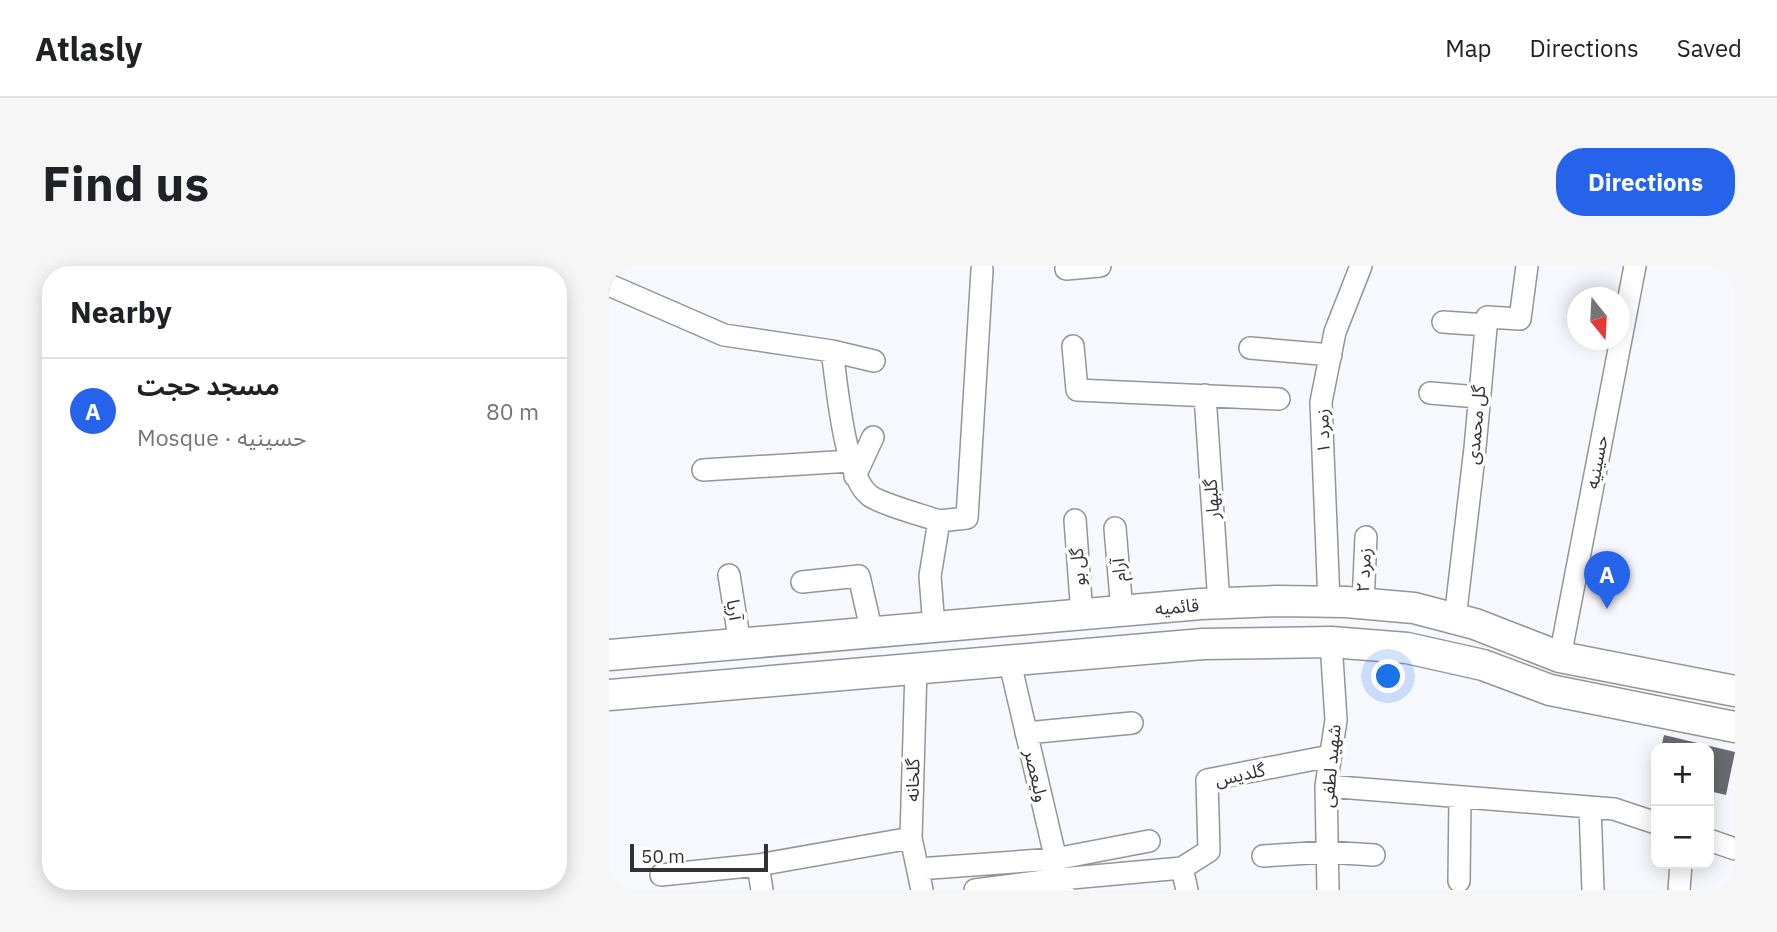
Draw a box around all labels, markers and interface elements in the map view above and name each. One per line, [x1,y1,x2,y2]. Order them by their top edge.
text: Atlasly [35,27,142,70]
text: Map [1445,32,1491,64]
text: Directions [1529,32,1639,64]
text: Saved [1677,32,1742,64]
button: Directions [1556,148,1735,216]
text: Find us [42,151,209,214]
north arrow [1567,287,1630,350]
text: Nearby [70,292,172,331]
text: مسجد حجت [137,368,280,402]
street label: گل محمدی [1461,384,1490,466]
text: A [85,396,101,426]
text: 80 m [486,396,539,426]
street label: زمرد ۱ [1310,408,1335,454]
text: Mosque · حسینیه [137,422,306,452]
street label: حسینیه [1580,433,1613,491]
street label: گلبهار [1199,478,1224,521]
street label: گل بو [1065,547,1090,587]
street label: زمرد ۲ [1351,547,1376,593]
pin: A [1584,551,1630,609]
street label: آرام [1106,556,1134,583]
street label: قائمیه [1154,593,1200,620]
street label: آریا [721,598,748,623]
your location [1371,659,1405,693]
street label: شهید لطفی [1315,723,1346,809]
map controls [1651,743,1714,869]
button: + [1651,743,1714,806]
street label: ولیعصر [1019,746,1054,804]
street label: گلخانه [901,758,924,802]
street label: گلدیس [1213,758,1268,791]
button: − [1651,806,1714,869]
scale bar [630,841,768,873]
text: 50 m [641,844,685,868]

